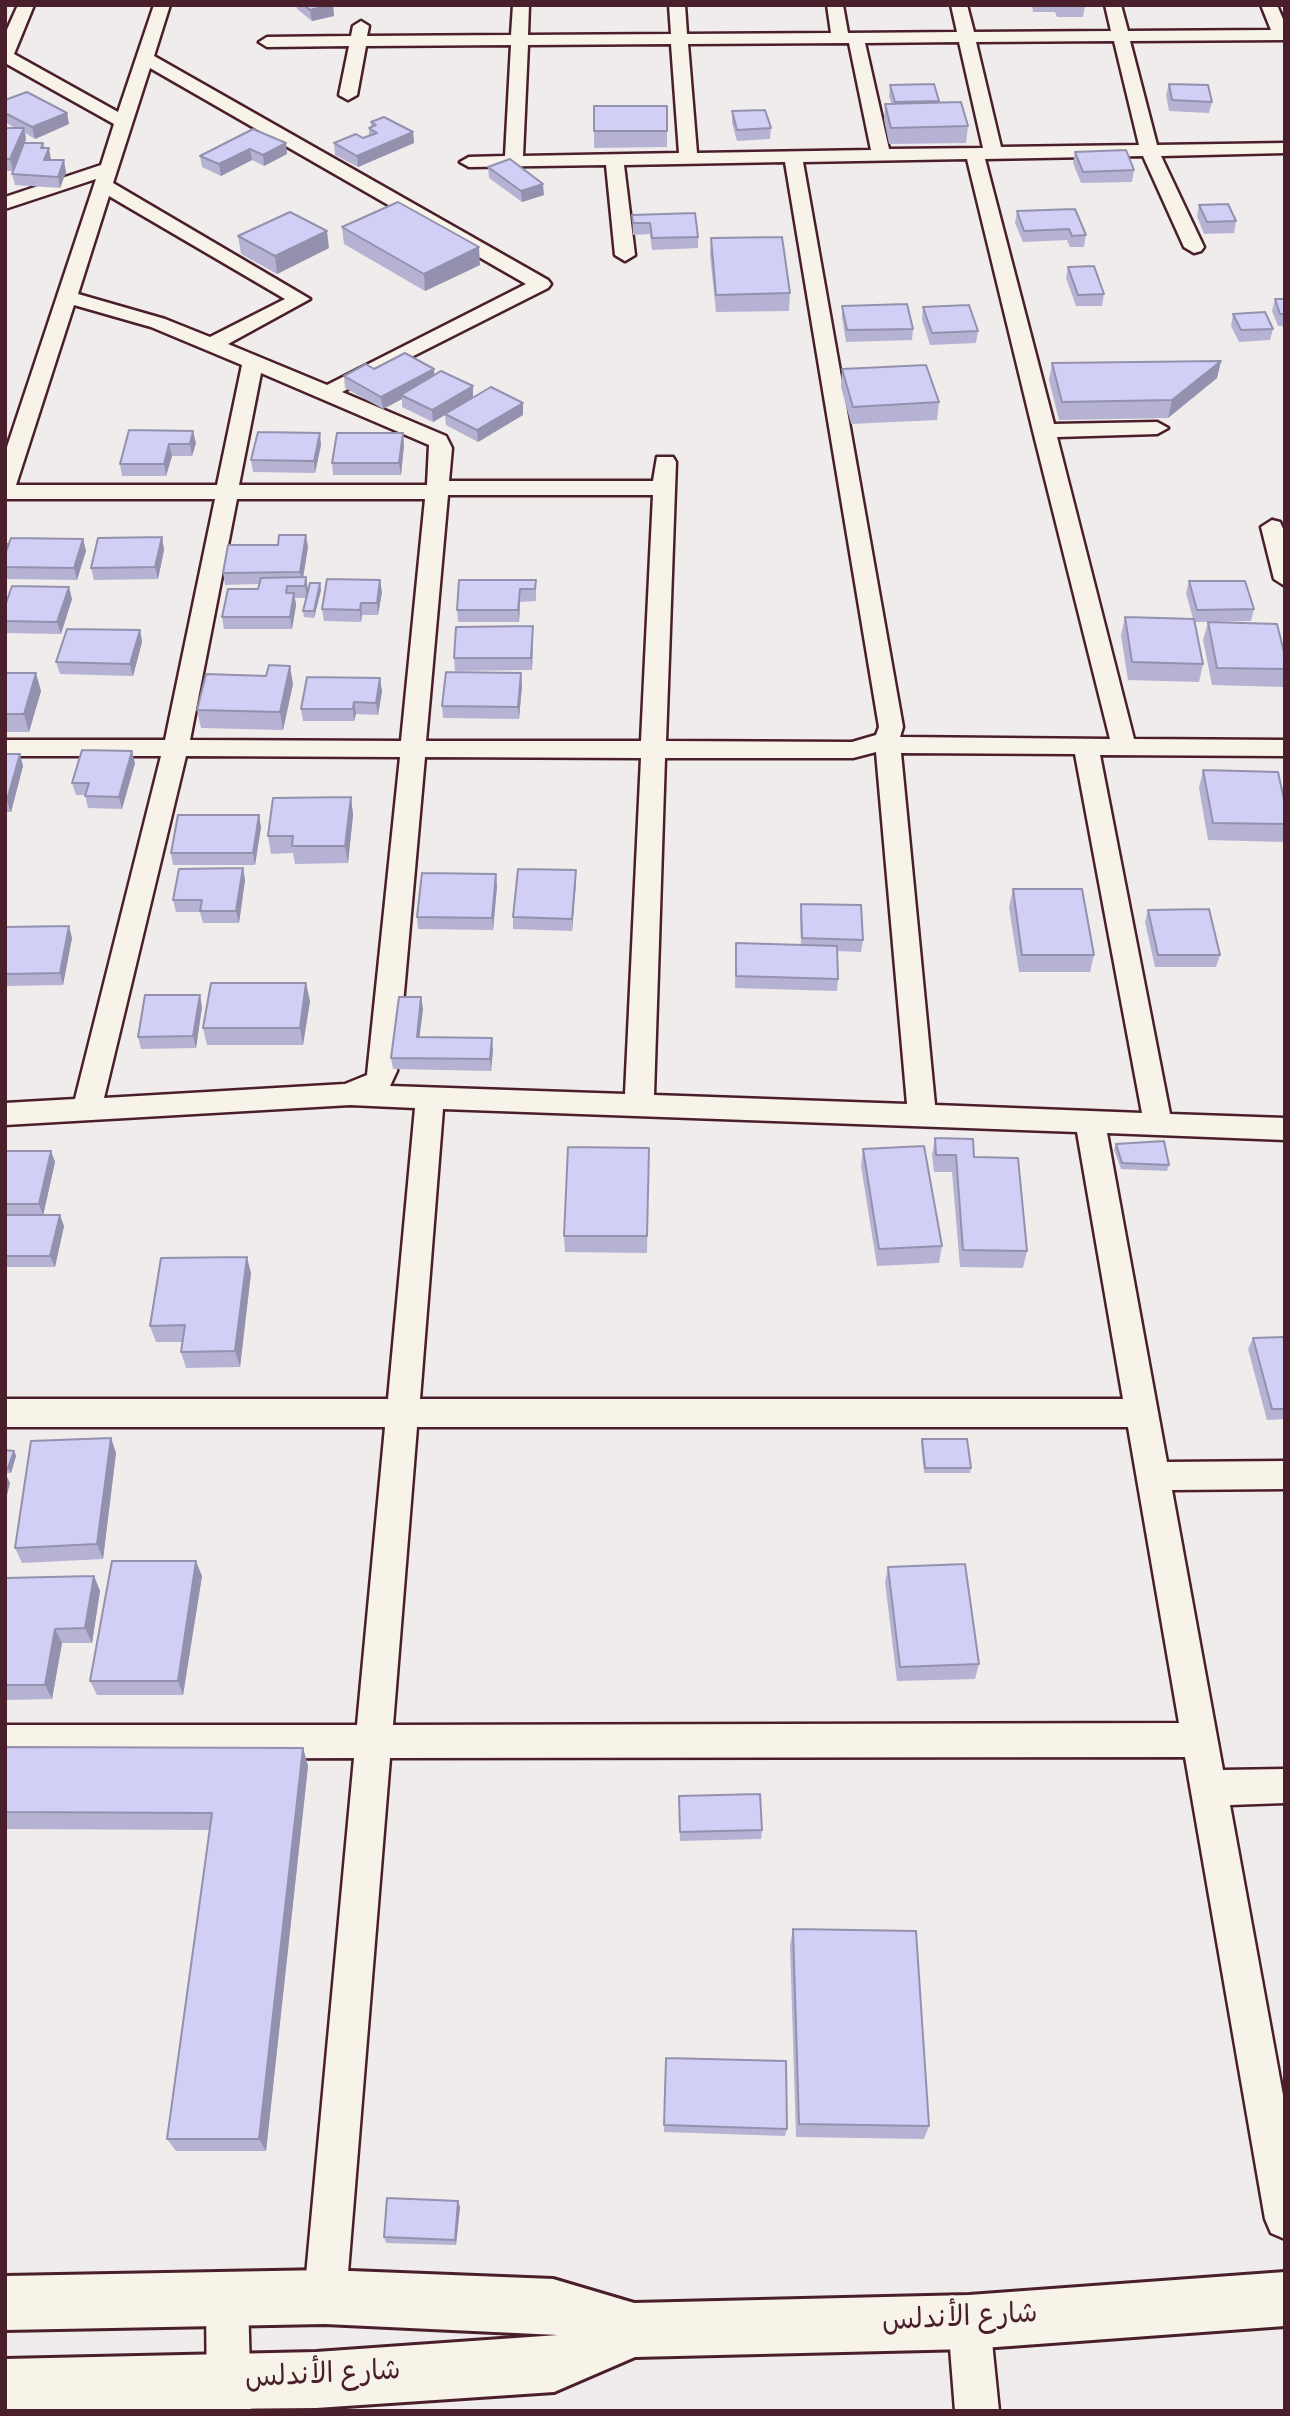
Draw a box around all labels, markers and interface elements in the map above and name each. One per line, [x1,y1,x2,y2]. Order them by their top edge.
street label: شارع الأندلس [881,2300,1039,2342]
street label: شارع الأندلس [244,2357,402,2399]

